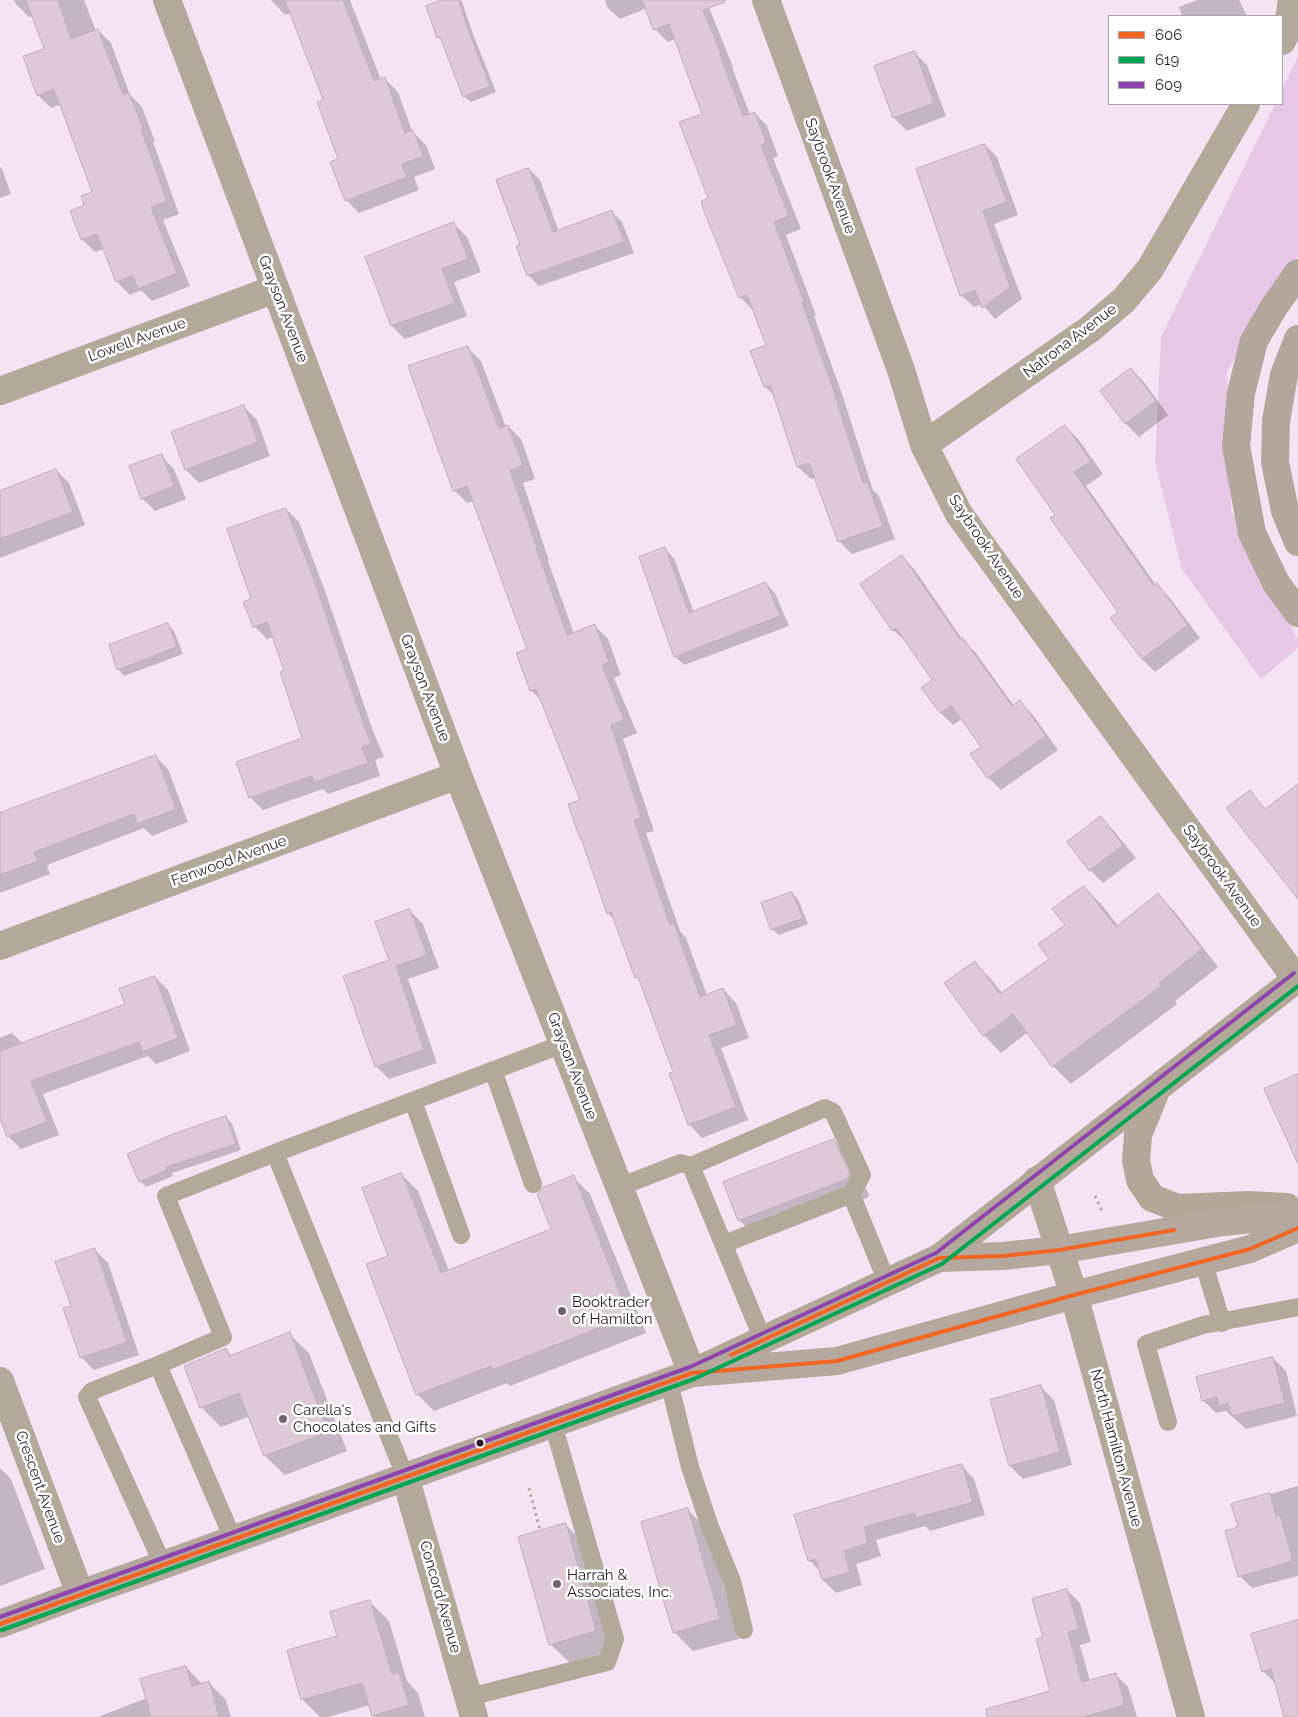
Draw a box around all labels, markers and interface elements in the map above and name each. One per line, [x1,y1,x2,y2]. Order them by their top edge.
legend [1108,15,1283,105]
text: 606 [1155,26,1182,44]
text: 619 [1155,51,1179,69]
text: 609 [1155,76,1182,94]
street label: Saybrook Avenue [801,116,859,236]
street label: Grayson Avenue [254,253,312,365]
street label: Natrona Avenue [1020,300,1120,382]
street label: Lowell Avenue [86,314,188,366]
street label: Saybrook Avenue [945,492,1027,602]
street label: Grayson Avenue [396,632,454,744]
street label: Saybrook Avenue [1179,821,1265,931]
street label: Fenwood Avenue [169,832,289,890]
street label: Grayson Avenue [543,1010,601,1122]
place label: Booktrader of Hamilton [572,1293,652,1328]
marker: Booktrader of Hamilton [556,1305,568,1317]
street label: North Hamilton Avenue [1086,1367,1146,1529]
place label: Carella's Chocolates and Gifts [293,1401,436,1436]
marker: Carella's Chocolates and Gifts [277,1413,289,1425]
street label: Crescent Avenue [11,1428,69,1546]
unlabelled marker [475,1438,485,1448]
street label: Concord Avenue [415,1539,465,1655]
place label: Harrah & Associates, Inc. [567,1566,672,1601]
marker: Harrah & Associates, Inc. [551,1578,563,1590]

